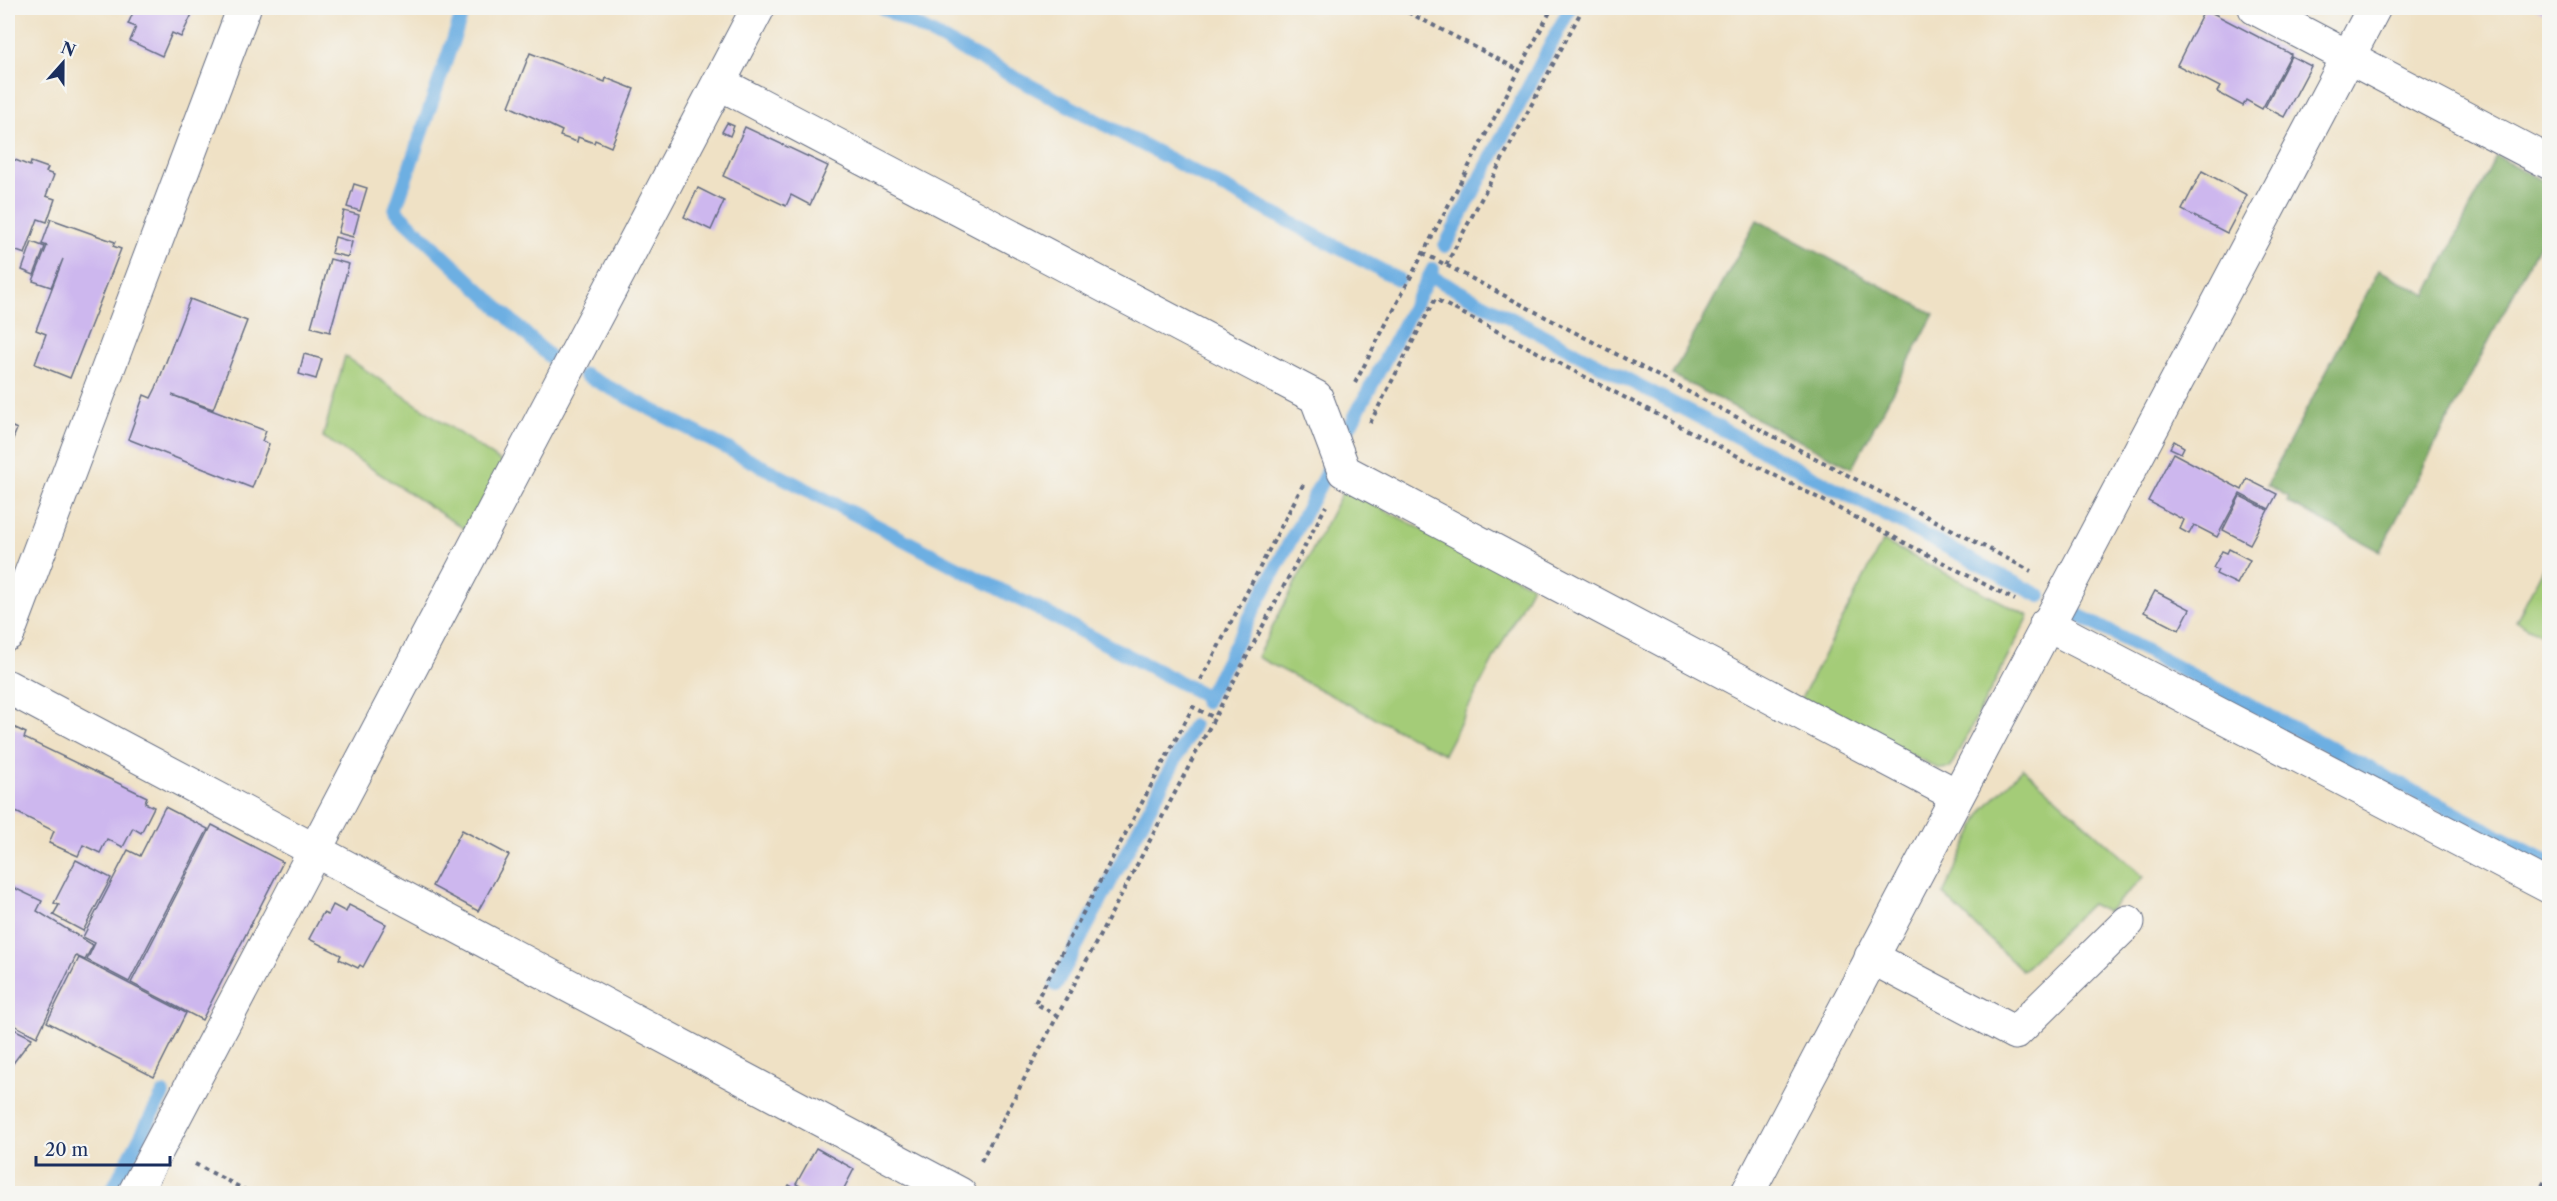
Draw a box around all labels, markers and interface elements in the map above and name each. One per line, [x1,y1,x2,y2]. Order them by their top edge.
north arrow [33,33,93,93]
text: N [58,37,79,61]
scale bar [36,1129,170,1167]
text: 20 m [45,1139,89,1161]

